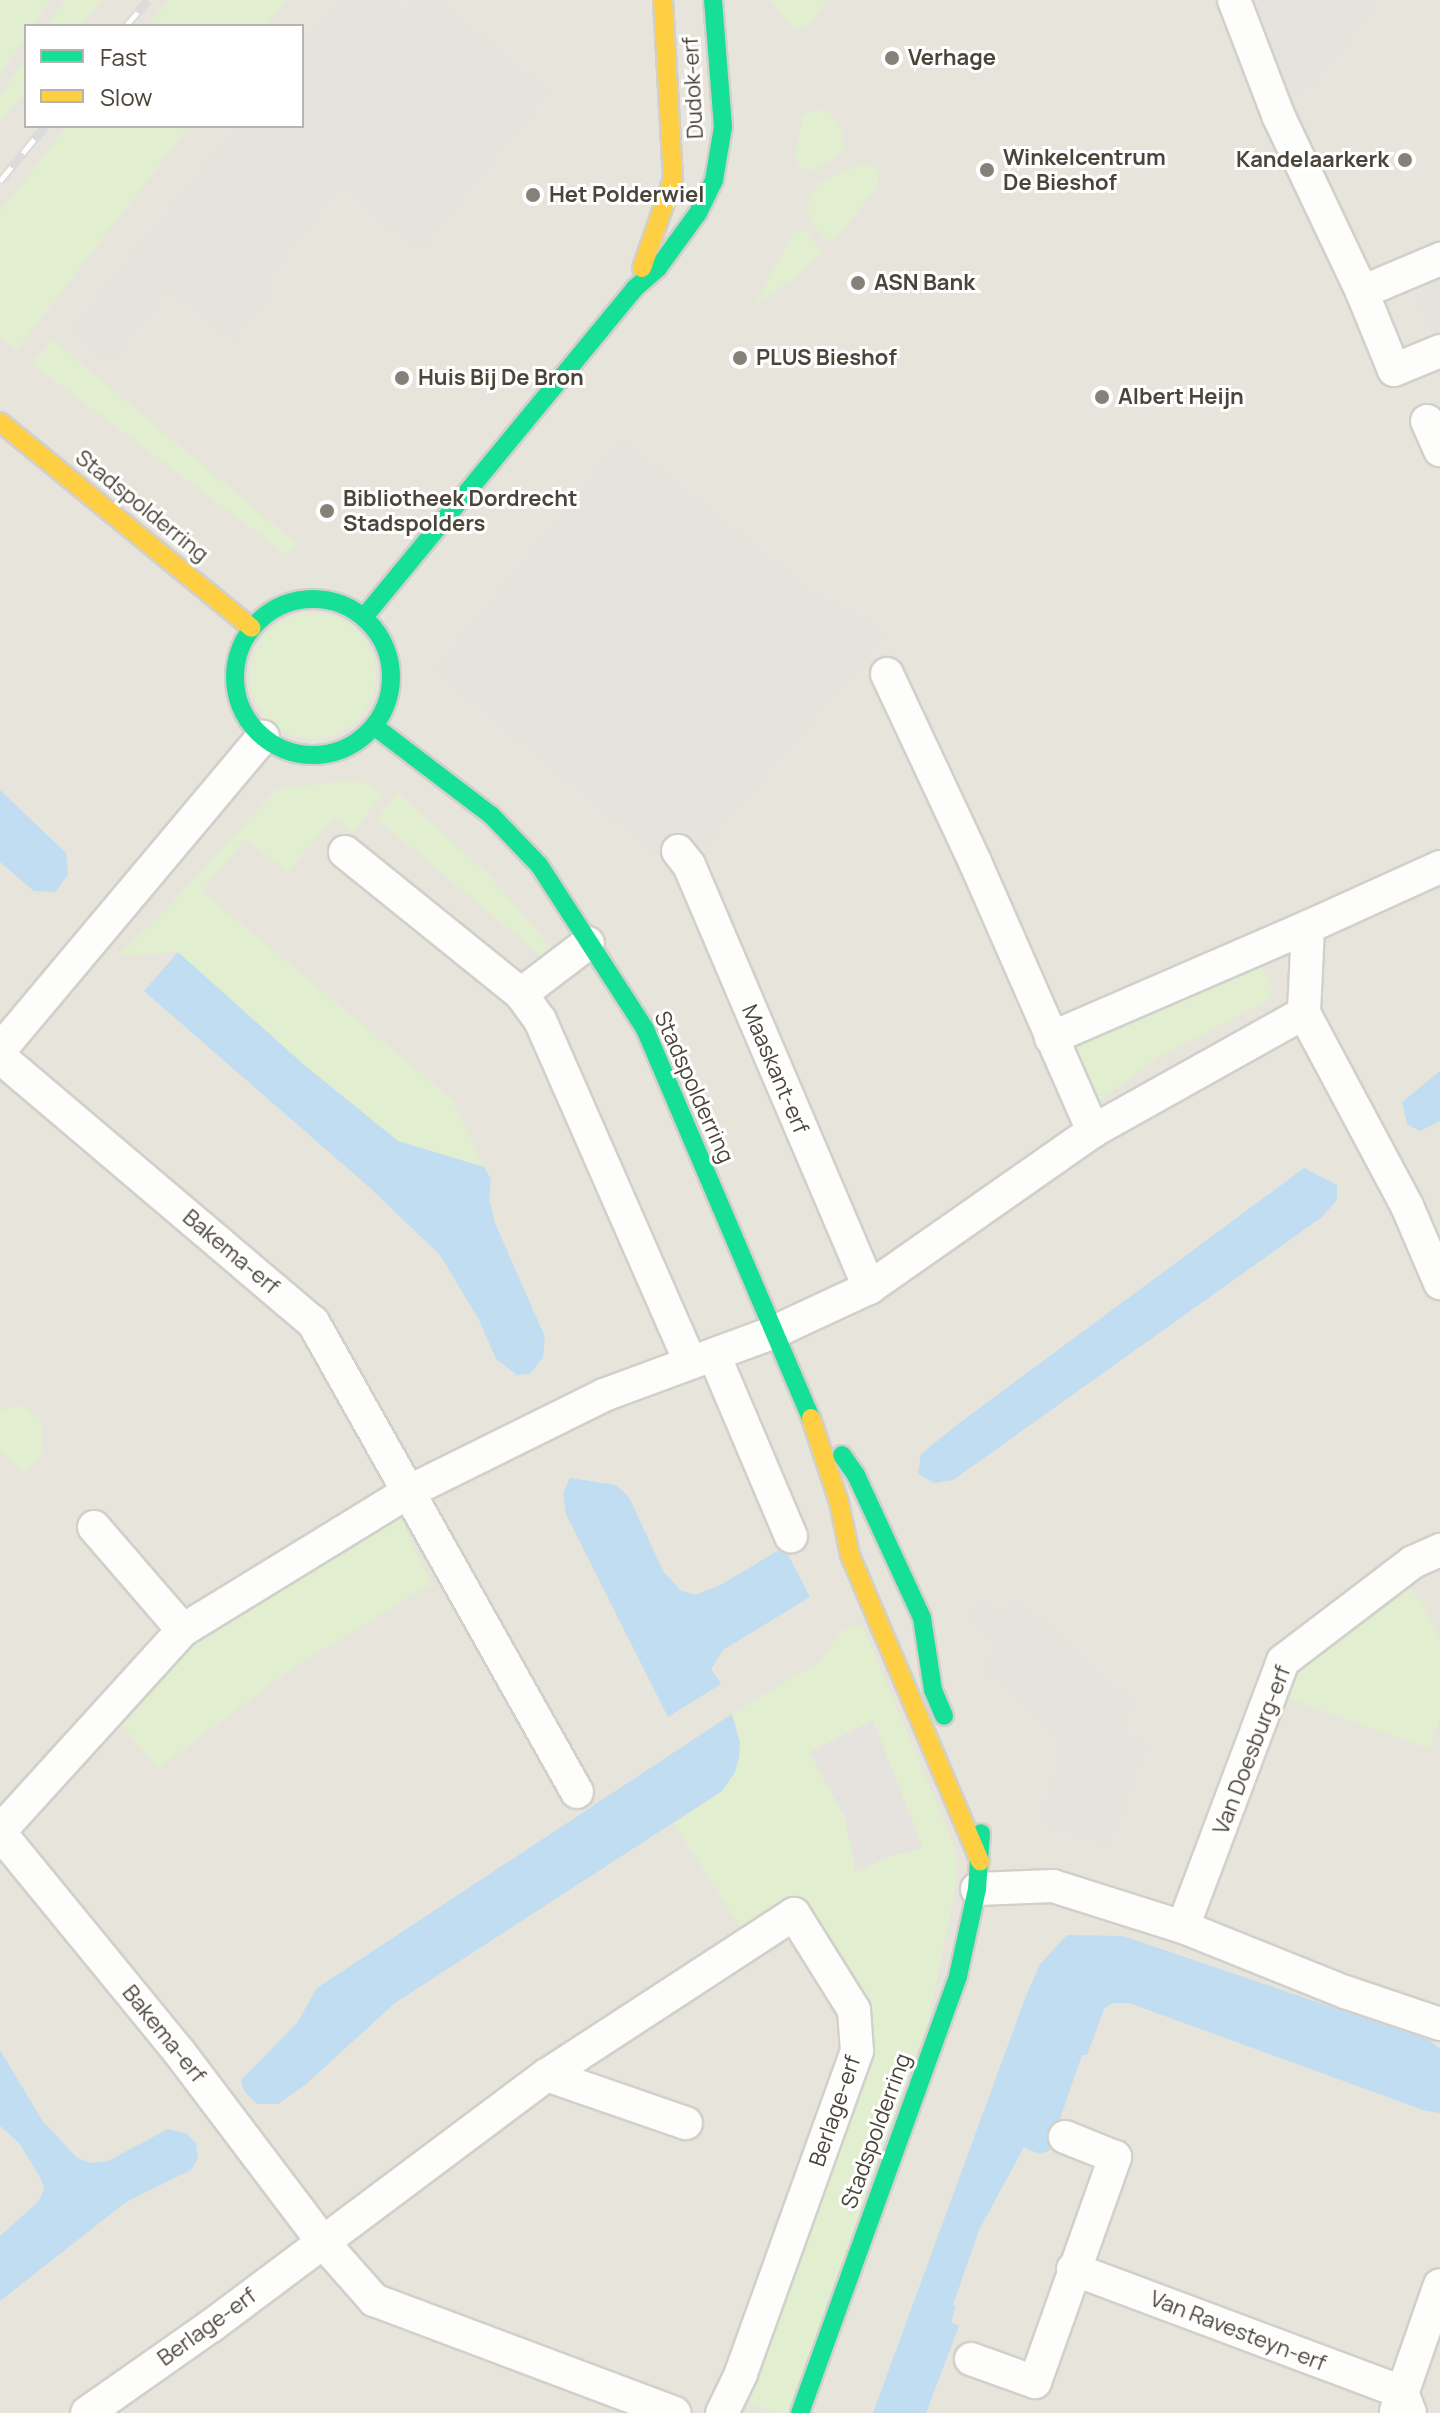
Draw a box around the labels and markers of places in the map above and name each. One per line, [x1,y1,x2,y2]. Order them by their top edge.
place label: Verhage [908,45,996,71]
marker: Verhage [883,49,901,67]
place label: Winkelcentrum De Bieshof [1003,144,1166,196]
place label: Kandelaarkerk [1236,147,1389,173]
marker: Kandelaarkerk [1396,151,1414,169]
marker: Winkelcentrum De Bieshof [978,161,996,179]
place label: Het Polderwiel [549,182,705,208]
marker: Het Polderwiel [524,186,542,204]
place label: ASN Bank [874,270,975,296]
marker: ASN Bank [849,274,867,292]
place label: PLUS Bieshof [756,345,897,371]
marker: PLUS Bieshof [731,349,749,367]
place label: Huis Bij De Bron [418,365,584,391]
marker: Huis Bij De Bron [393,369,411,387]
place label: Albert Heijn [1118,384,1244,410]
marker: Albert Heijn [1093,388,1111,406]
place label: Bibliotheek Dordrecht Stadspolders [343,485,577,536]
marker: Bibliotheek Dordrecht Stadspolders [318,502,336,520]

